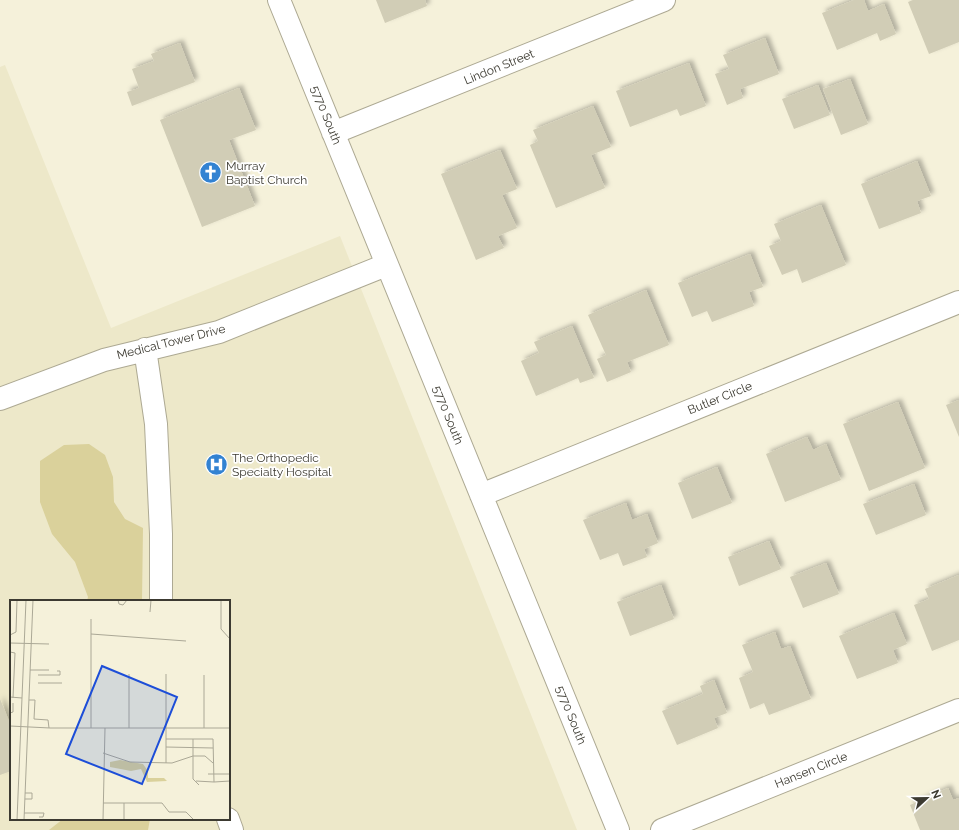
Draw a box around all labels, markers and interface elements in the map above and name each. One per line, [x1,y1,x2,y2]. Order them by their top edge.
street label: Lindon Street [462,47,536,87]
street label: 5770 South [308,84,344,146]
place label: Murray Baptist Church [226,159,307,187]
church icon: Murray Baptist Church [198,160,224,186]
street label: Medical Tower Drive [115,322,227,362]
street label: Butler Circle [686,379,754,417]
street label: 5770 South [430,384,466,446]
place label: The Orthopedic Specialty Hospital [232,451,332,479]
hospital icon: The Orthopedic Specialty Hospital [203,452,229,478]
inset map [10,600,230,820]
street label: 5770 South [553,684,589,746]
street label: Hansen Circle [773,749,849,791]
north arrow [907,778,947,818]
text: N [928,788,943,801]

